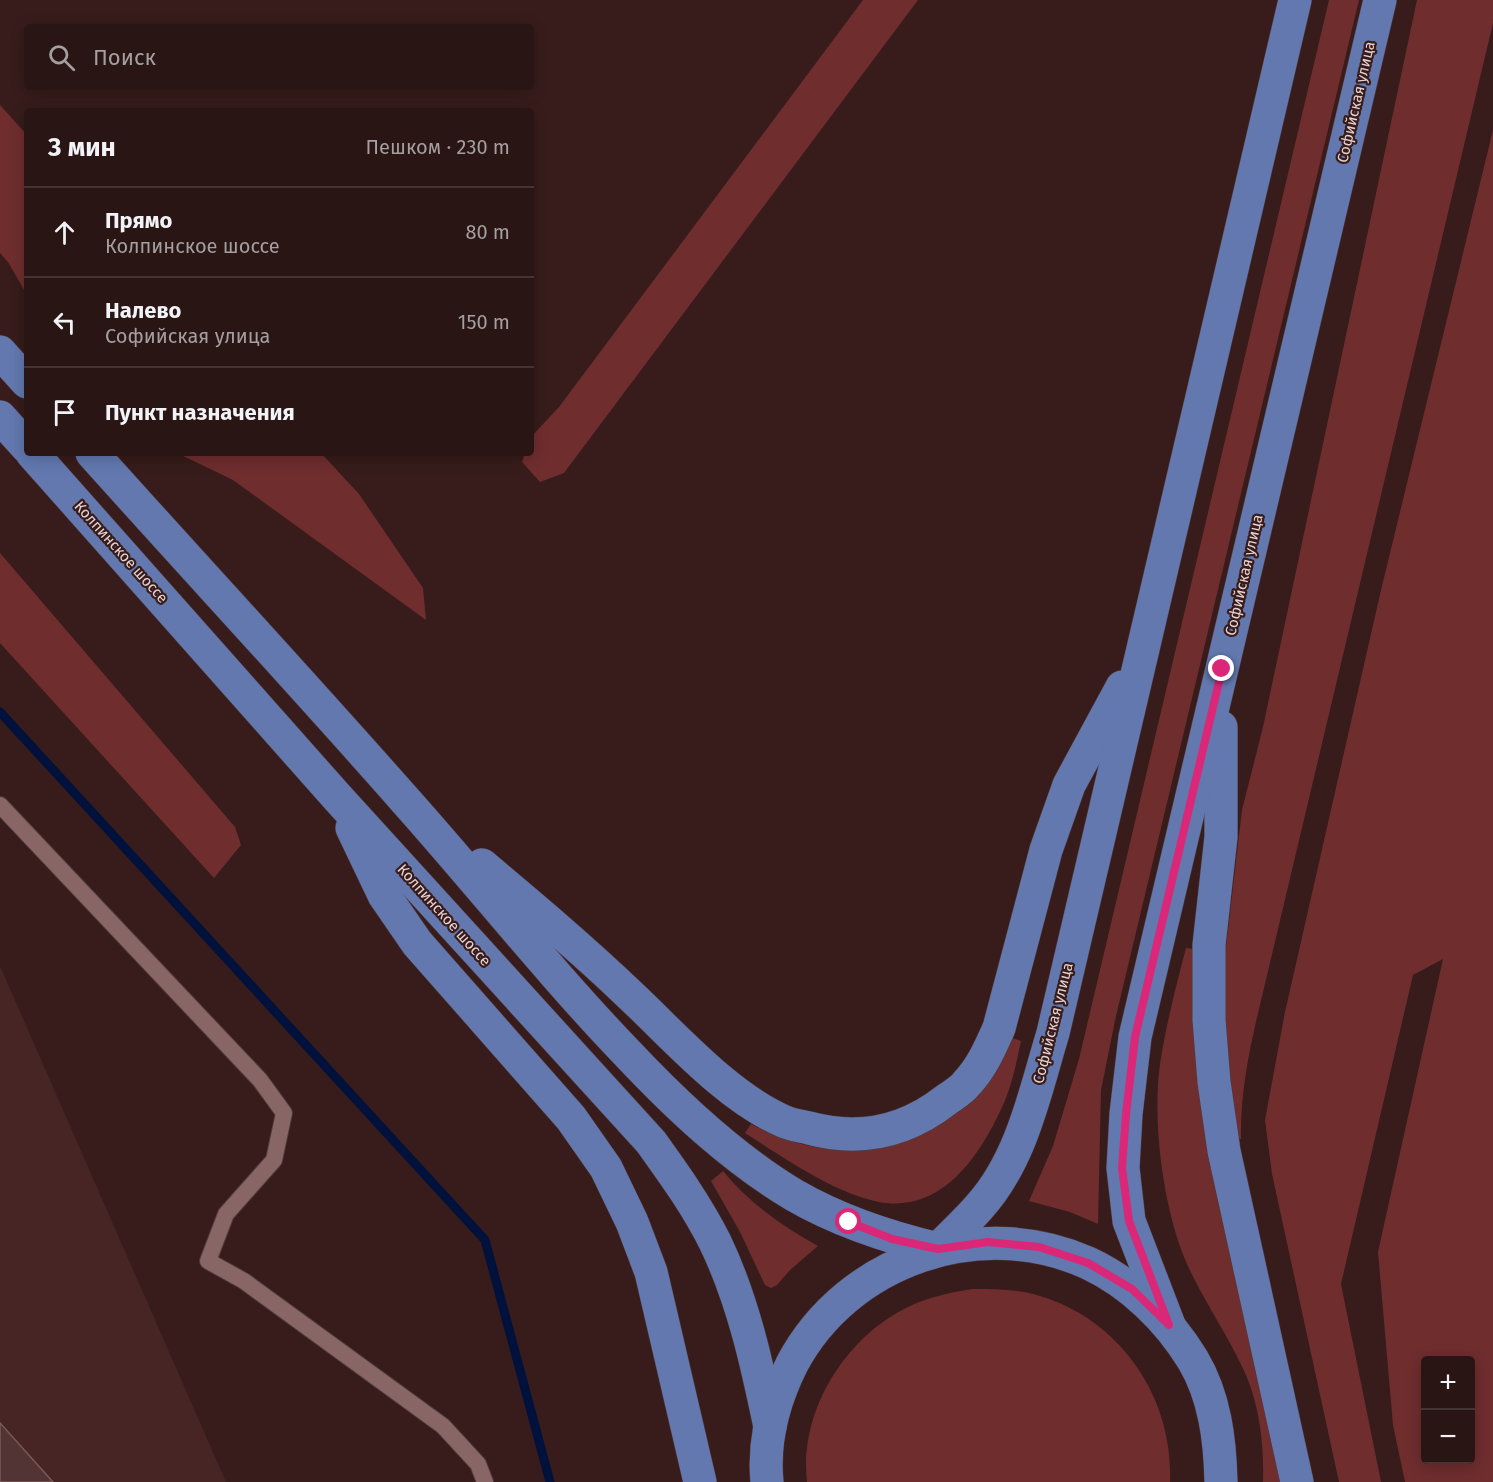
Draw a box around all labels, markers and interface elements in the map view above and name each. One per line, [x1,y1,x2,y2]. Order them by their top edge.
search box [24,24,534,90]
street label: Софийская улица [1333,40,1379,164]
icon: search [45,41,78,74]
text: Поиск [93,44,156,71]
text: 3 мин [48,132,116,163]
text: Пешком · 230 m [366,135,510,159]
text: Прямо [105,207,172,234]
icon: ahead [48,216,81,249]
text: 80 m [465,220,510,244]
text: Колпинское шоссе [105,234,280,258]
text: Налево [105,297,181,324]
icon: left [48,306,81,339]
text: 150 m [458,310,510,334]
text: Софийская улица [105,324,270,348]
icon: arrive [48,396,81,429]
text: Пункт назначения [105,399,295,426]
street label: Колпинское шоссе [70,497,172,607]
street label: Софийская улица [1221,513,1267,637]
route end [1208,655,1234,681]
street label: Колпинское шоссе [393,860,495,970]
street label: Софийская улица [1029,961,1077,1085]
route start [835,1208,861,1234]
map controls [1421,1356,1475,1464]
button: + [1421,1356,1475,1410]
button: − [1421,1410,1475,1464]

